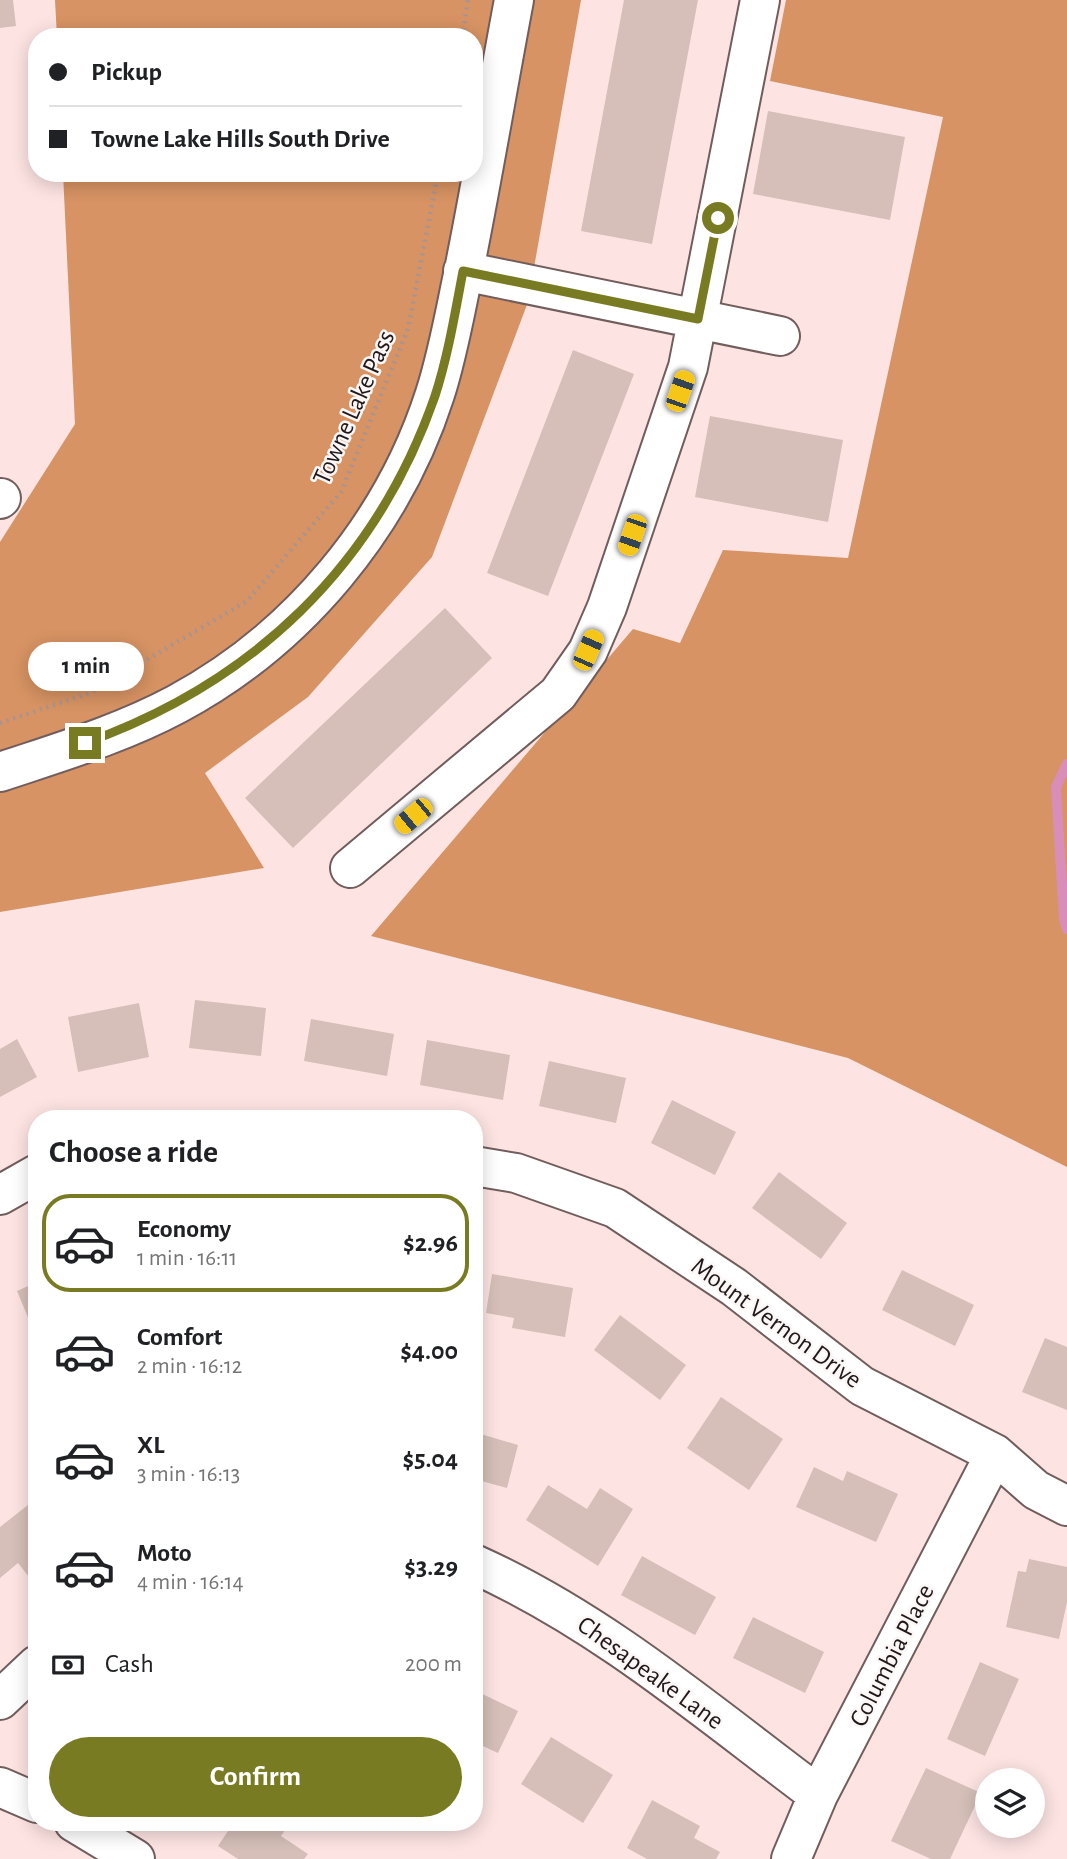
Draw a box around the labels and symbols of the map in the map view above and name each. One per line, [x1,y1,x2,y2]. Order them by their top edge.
route start [702,202,734,234]
street label: Towne Lake Pass [308,327,399,488]
car [664,368,697,414]
car [616,512,649,558]
car [570,627,607,673]
callout: 1 min [27,642,143,690]
route end [69,727,101,759]
car [391,794,436,838]
street label: Mount Vernon Drive [687,1253,866,1393]
street label: Columbia Place [845,1580,939,1731]
street label: Chesapeake Lane [573,1611,728,1734]

